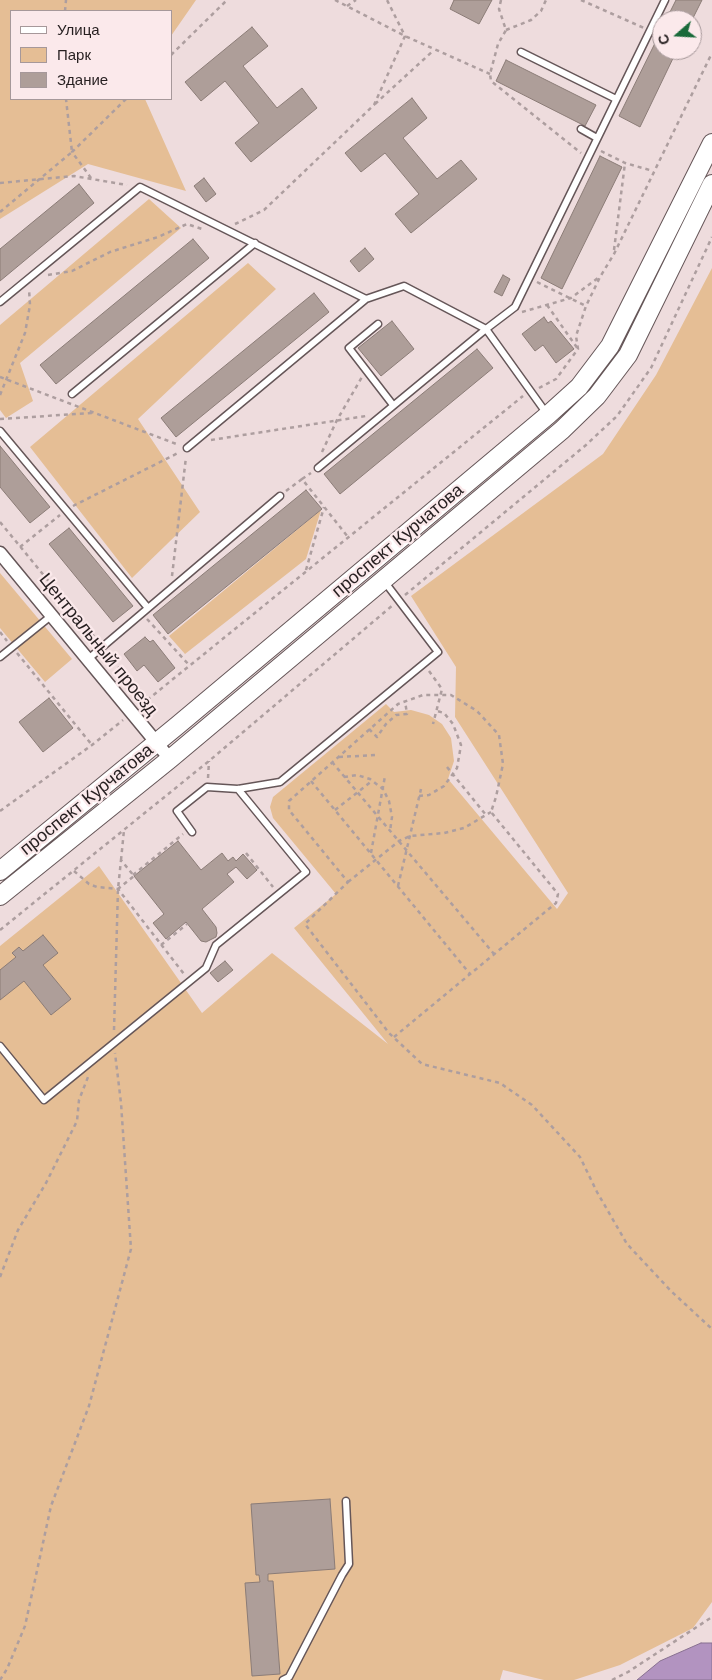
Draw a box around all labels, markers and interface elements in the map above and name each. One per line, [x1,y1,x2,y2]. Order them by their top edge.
legend [10,10,172,100]
north arrow [652,10,702,60]
text: Улица [57,21,100,38]
text: С [655,32,673,47]
text: Парк [57,46,91,63]
text: Здание [57,71,108,88]
street label: проспект Курчатова [328,480,468,602]
street label: Центральный проезд [34,569,162,721]
street label: проспект Курчатова [16,740,158,860]

